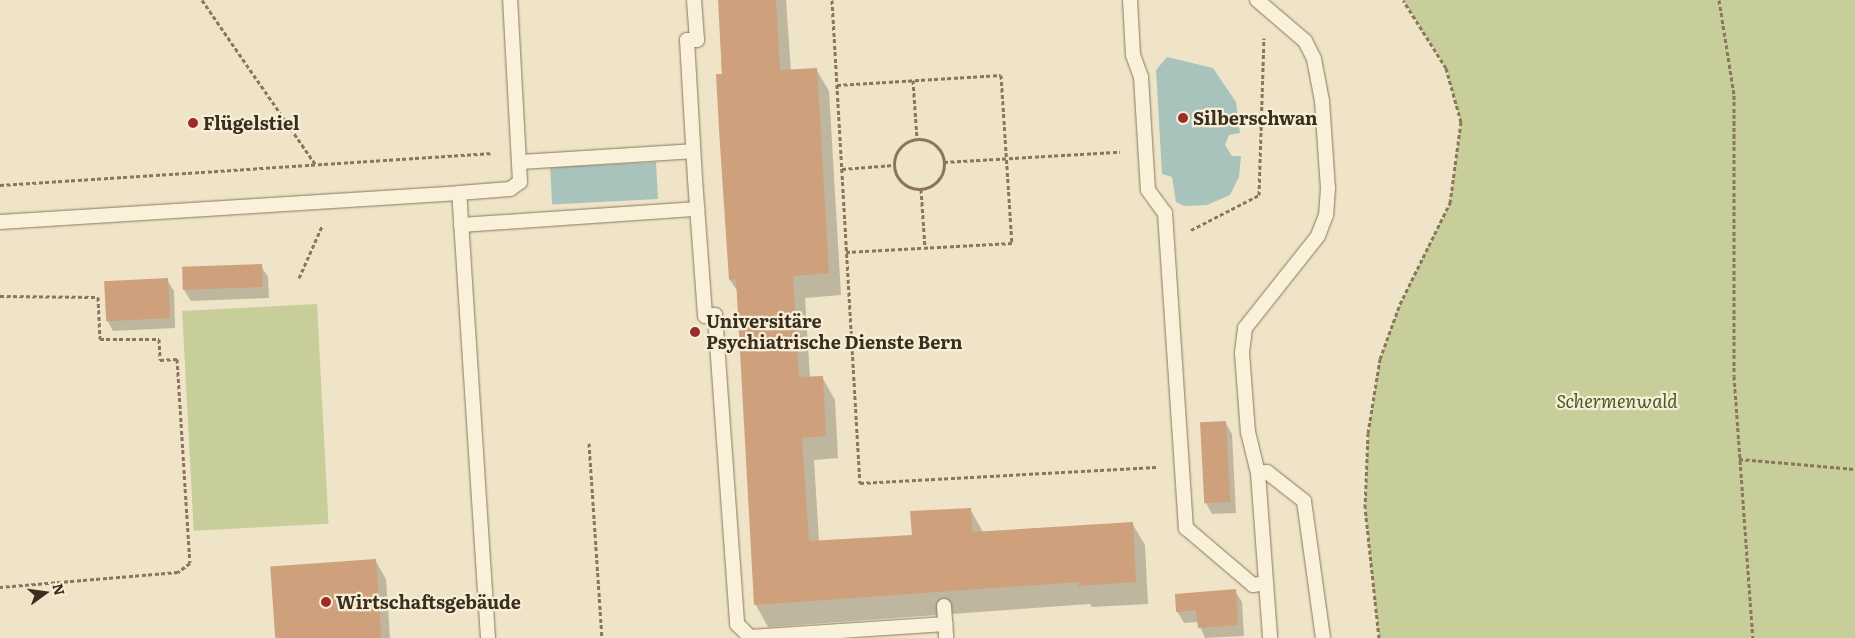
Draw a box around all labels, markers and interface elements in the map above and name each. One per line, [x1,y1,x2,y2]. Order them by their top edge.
place label: Silberschwan [1193,107,1318,129]
place label: Flügelstiel [203,112,299,134]
marker: Silberschwan [1177,112,1189,124]
marker: Flügelstiel [187,117,199,129]
place label: Universitäre Psychiatrische Dienste Bern [706,311,962,354]
marker: Universitäre Psychiatrische Dienste Bern [688,325,702,339]
park label: Schermenwald [1556,390,1678,412]
north arrow [20,568,70,618]
text: N [48,581,71,597]
place label: Wirtschaftsgebäude [336,591,521,613]
marker: Wirtschaftsgebäude [320,596,332,608]

